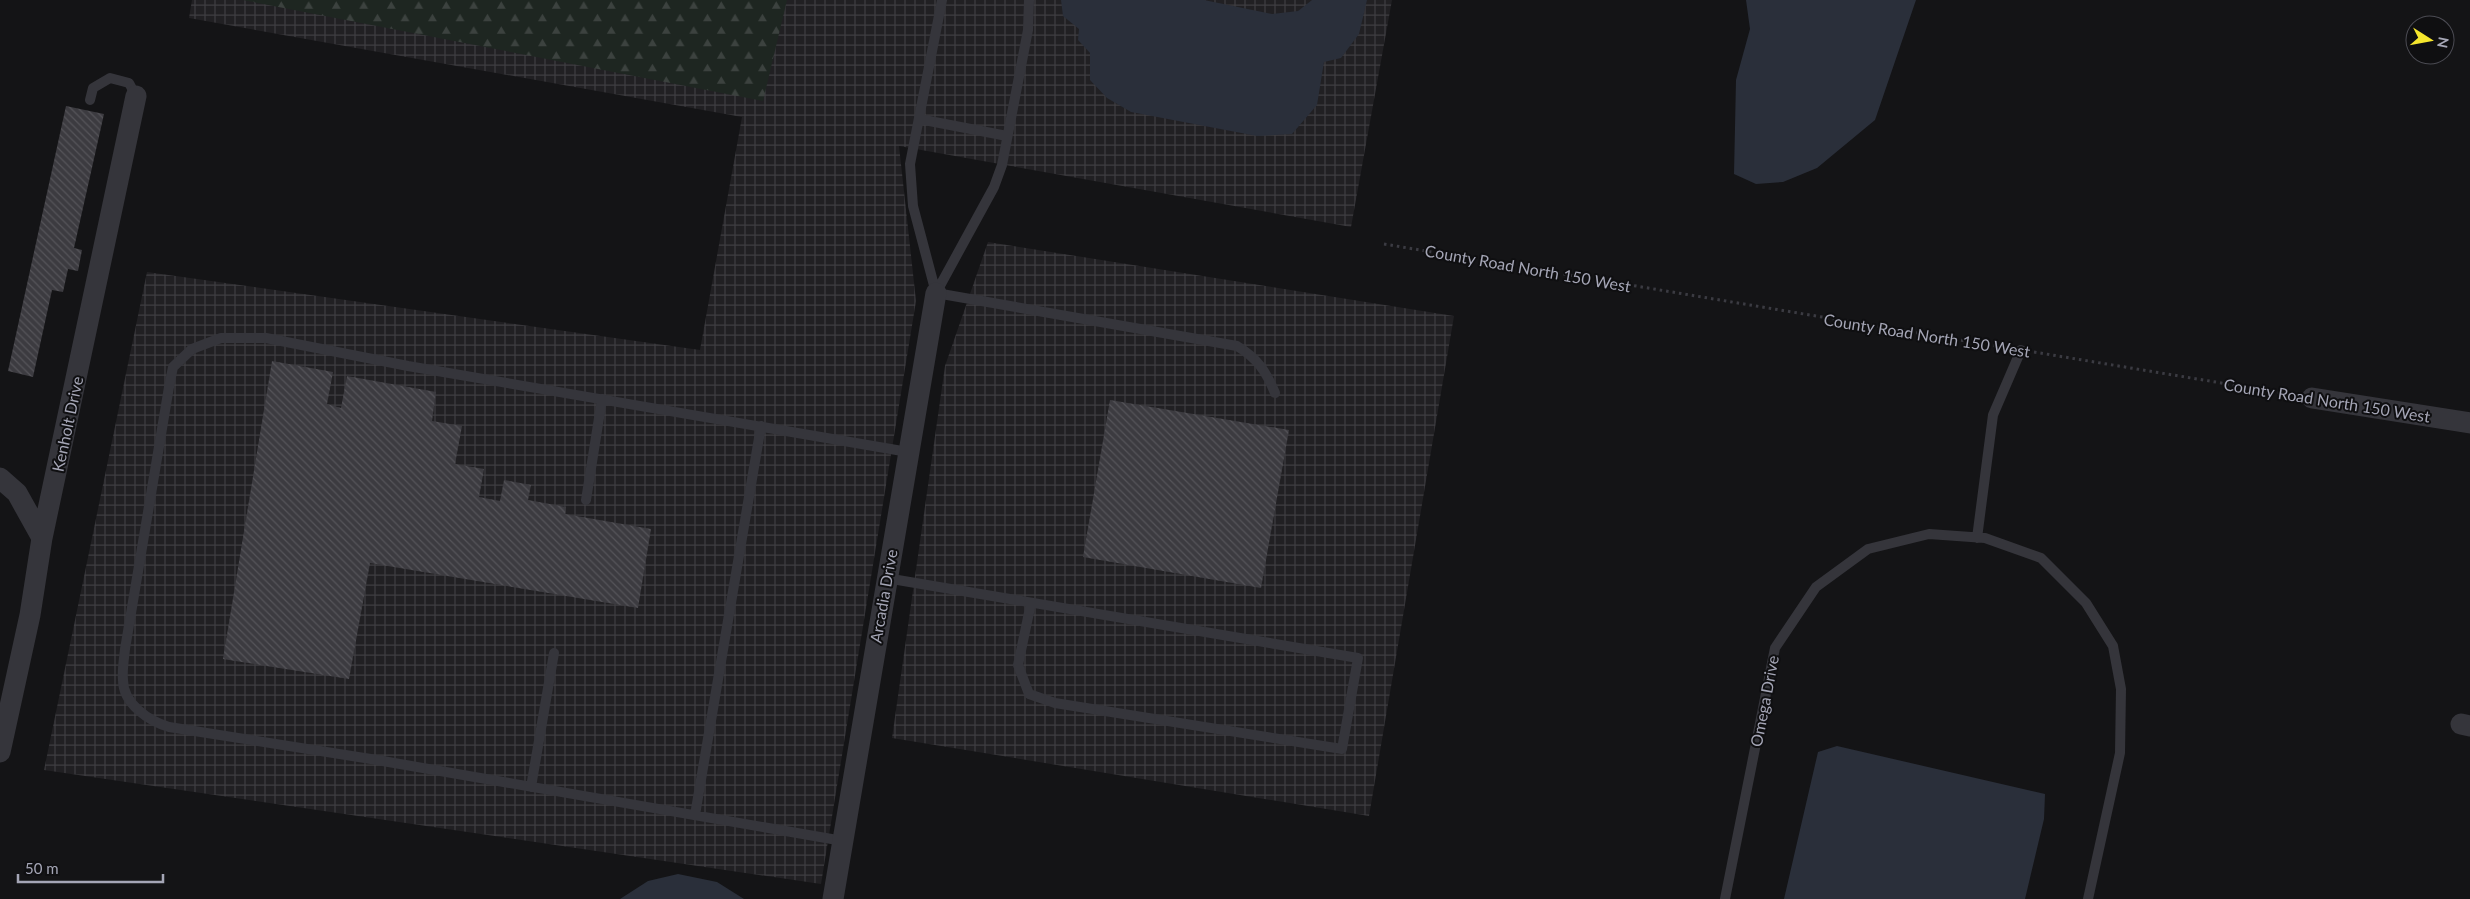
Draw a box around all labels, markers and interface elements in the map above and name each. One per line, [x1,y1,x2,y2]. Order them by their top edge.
north arrow [2405,15,2455,65]
text: N [2434,36,2453,49]
street label: County Road North 150 West [1424,241,1633,296]
street label: County Road North 150 West [1822,309,2032,361]
street label: County Road North 150 West [2222,374,2432,426]
street label: Kenholt Drive [48,375,86,473]
street label: Arcadia Drive [865,548,901,644]
street label: Omega Drive [1746,654,1782,748]
scale bar [18,852,162,884]
text: 50 m [25,859,59,877]

